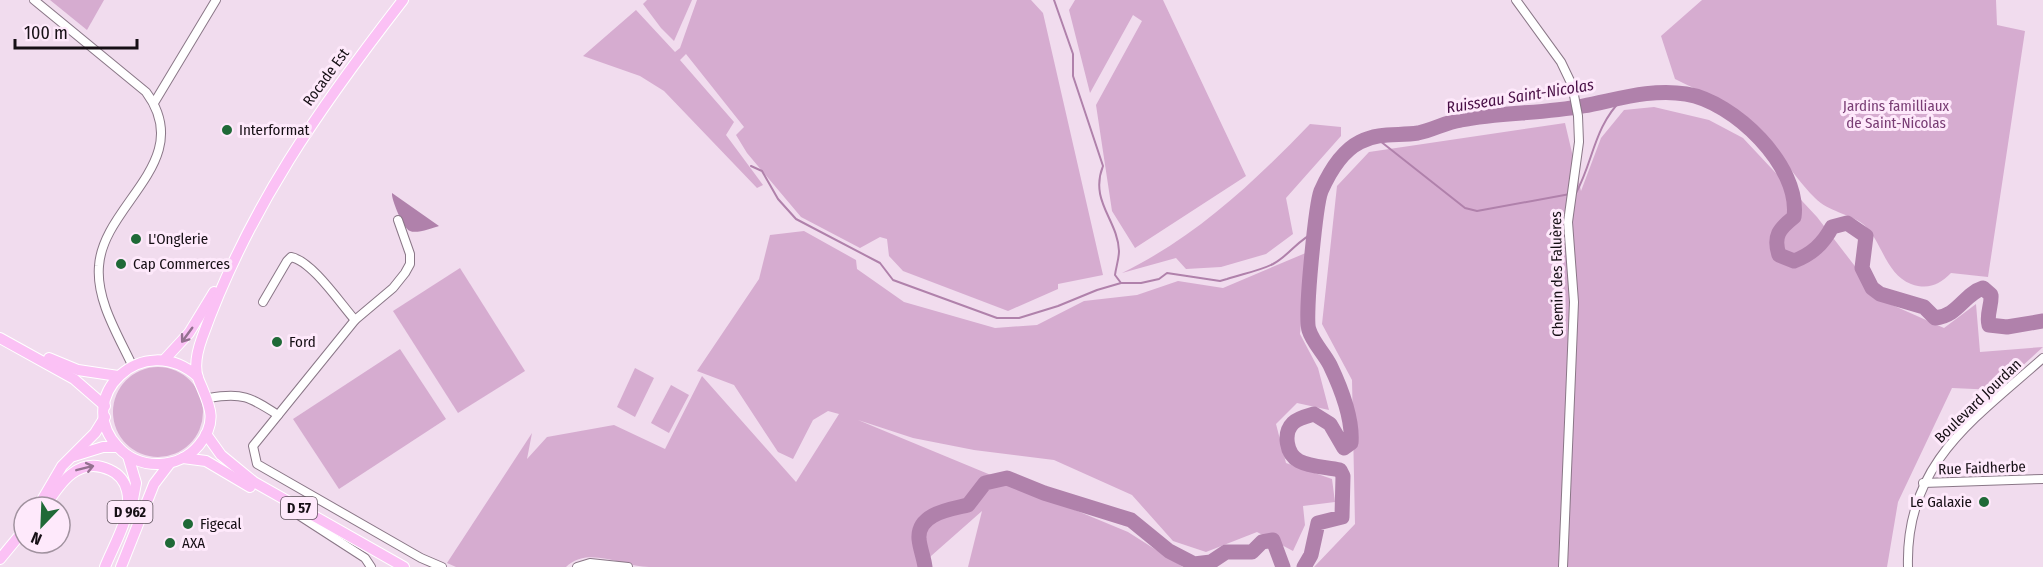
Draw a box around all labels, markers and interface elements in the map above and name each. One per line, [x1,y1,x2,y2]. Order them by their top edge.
scale bar [15,12,136,50]
text: 100 m [24,22,68,44]
street label: Rocade Est [299,45,353,109]
water label: Ruisseau Saint-Nicolas [1445,75,1595,117]
park label: Jardins familliaux de Saint-Nicolas [1843,97,1950,132]
place label: Interformat [239,121,310,139]
marker: Interformat [220,123,234,137]
street label: Chemin des Faluères [1547,211,1567,337]
place label: L'Onglerie [148,230,208,248]
marker: L'Onglerie [129,232,143,246]
place label: Cap Commerces [133,255,230,273]
marker: Cap Commerces [114,257,128,271]
one-way arrow [181,326,193,342]
place label: Ford [289,333,316,351]
marker: Ford [270,335,284,349]
street label: Boulevard Jourdan [1931,355,2025,447]
street label: Rue Faidherbe [1938,457,2026,479]
one-way arrow [75,461,94,473]
place label: Le Galaxie [1910,493,1972,511]
north arrow [12,495,72,555]
marker: Le Galaxie [1977,495,1991,509]
road number: D 57 [281,497,317,519]
road number: D 962 [108,501,152,523]
place label: Figecal [200,515,242,533]
marker: Figecal [181,517,195,531]
text: N [28,528,44,549]
place label: AXA [182,534,205,552]
marker: AXA [163,536,177,550]

